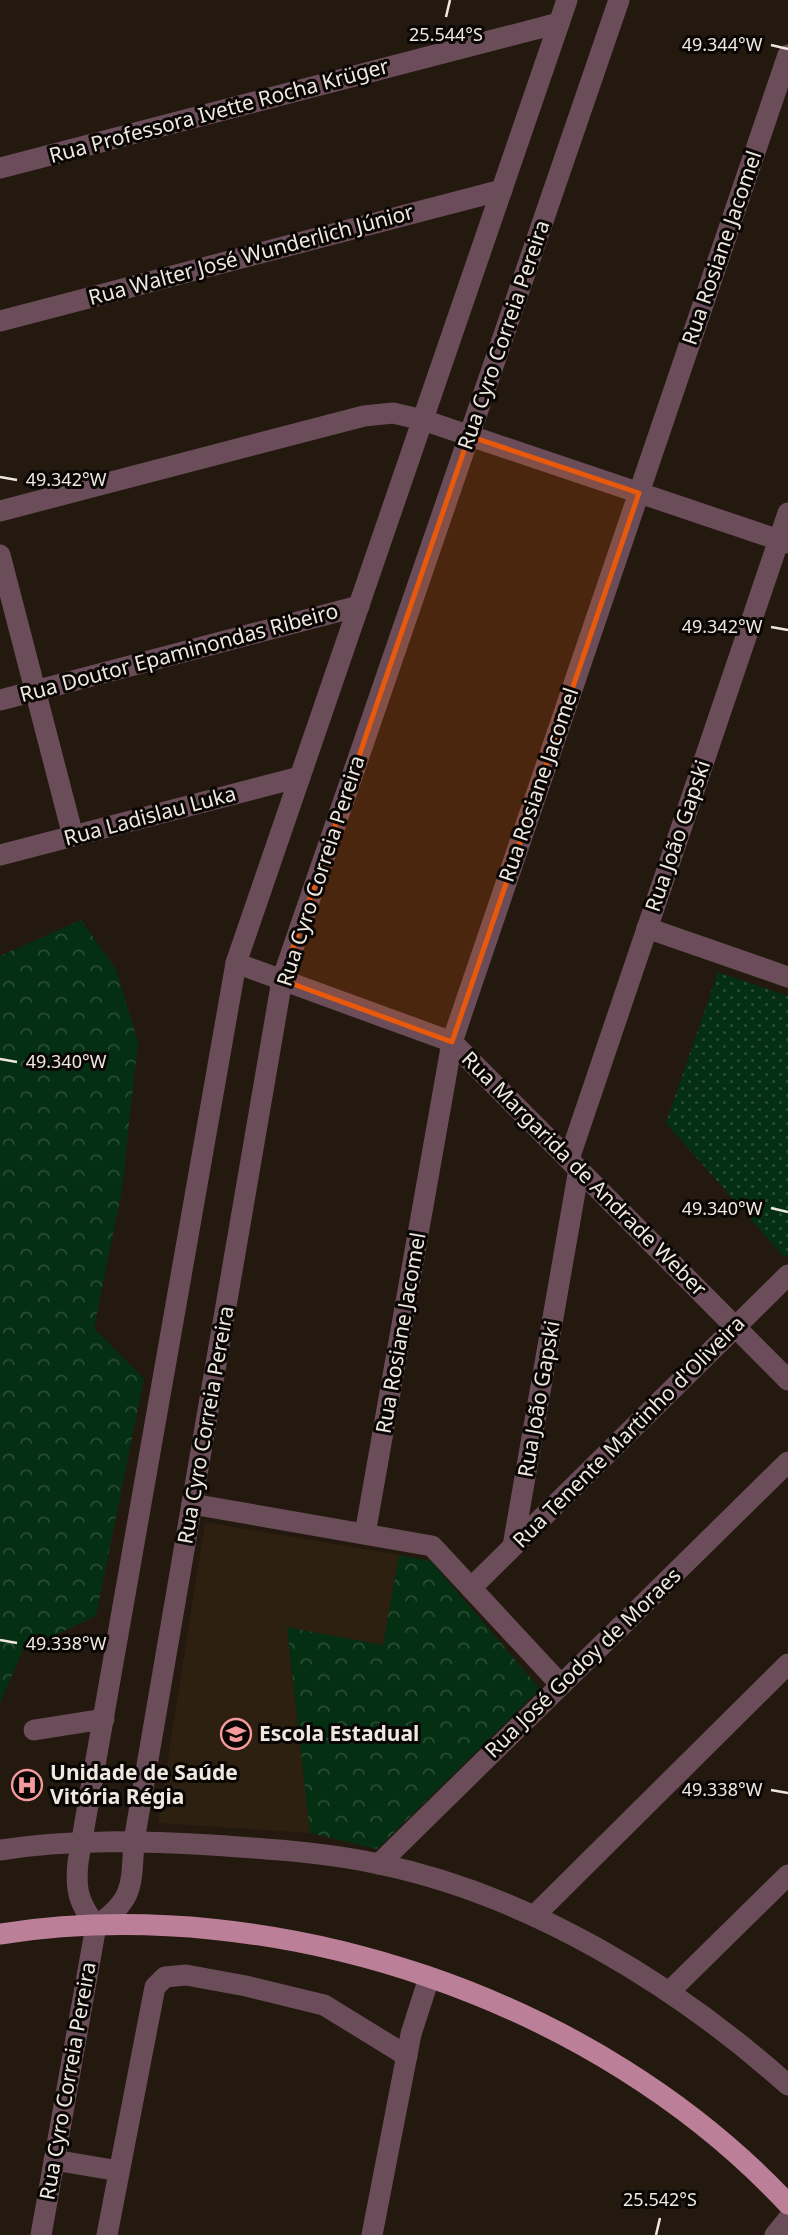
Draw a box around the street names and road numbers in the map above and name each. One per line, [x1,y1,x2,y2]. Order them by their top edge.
street label: Rua Professora Ivette Rocha Krüger [46,51,392,169]
street label: Rua Rosiane Jacomel [675,147,767,349]
street label: Rua Walter José Wunderlich Júnior [85,197,417,311]
street label: Rua Cyro Correia Pereira [451,216,556,453]
street label: Rua Doutor Epaminondas Ribeiro [16,596,341,708]
street label: Rua Rosiane Jacomel [492,684,584,886]
street label: Rua Cyro Correia Pereira [269,752,371,990]
street label: Rua João Gapski [638,756,716,915]
street label: Rua Ladislau Luka [61,779,239,851]
street label: Rua Margarida de Andrade Weber [456,1045,714,1302]
street label: Rua Rosiane Jacomel [369,1230,431,1436]
street label: Rua Cyro Correia Pereira [170,1304,240,1546]
street label: Rua Tenente Martinho d'Oliveira [506,1309,750,1553]
street label: Rua João Gapski [510,1318,566,1479]
street label: Rua José Godoy de Moraes [478,1561,686,1763]
street label: Rua Cyro Correia Pereira [32,1960,102,2202]

